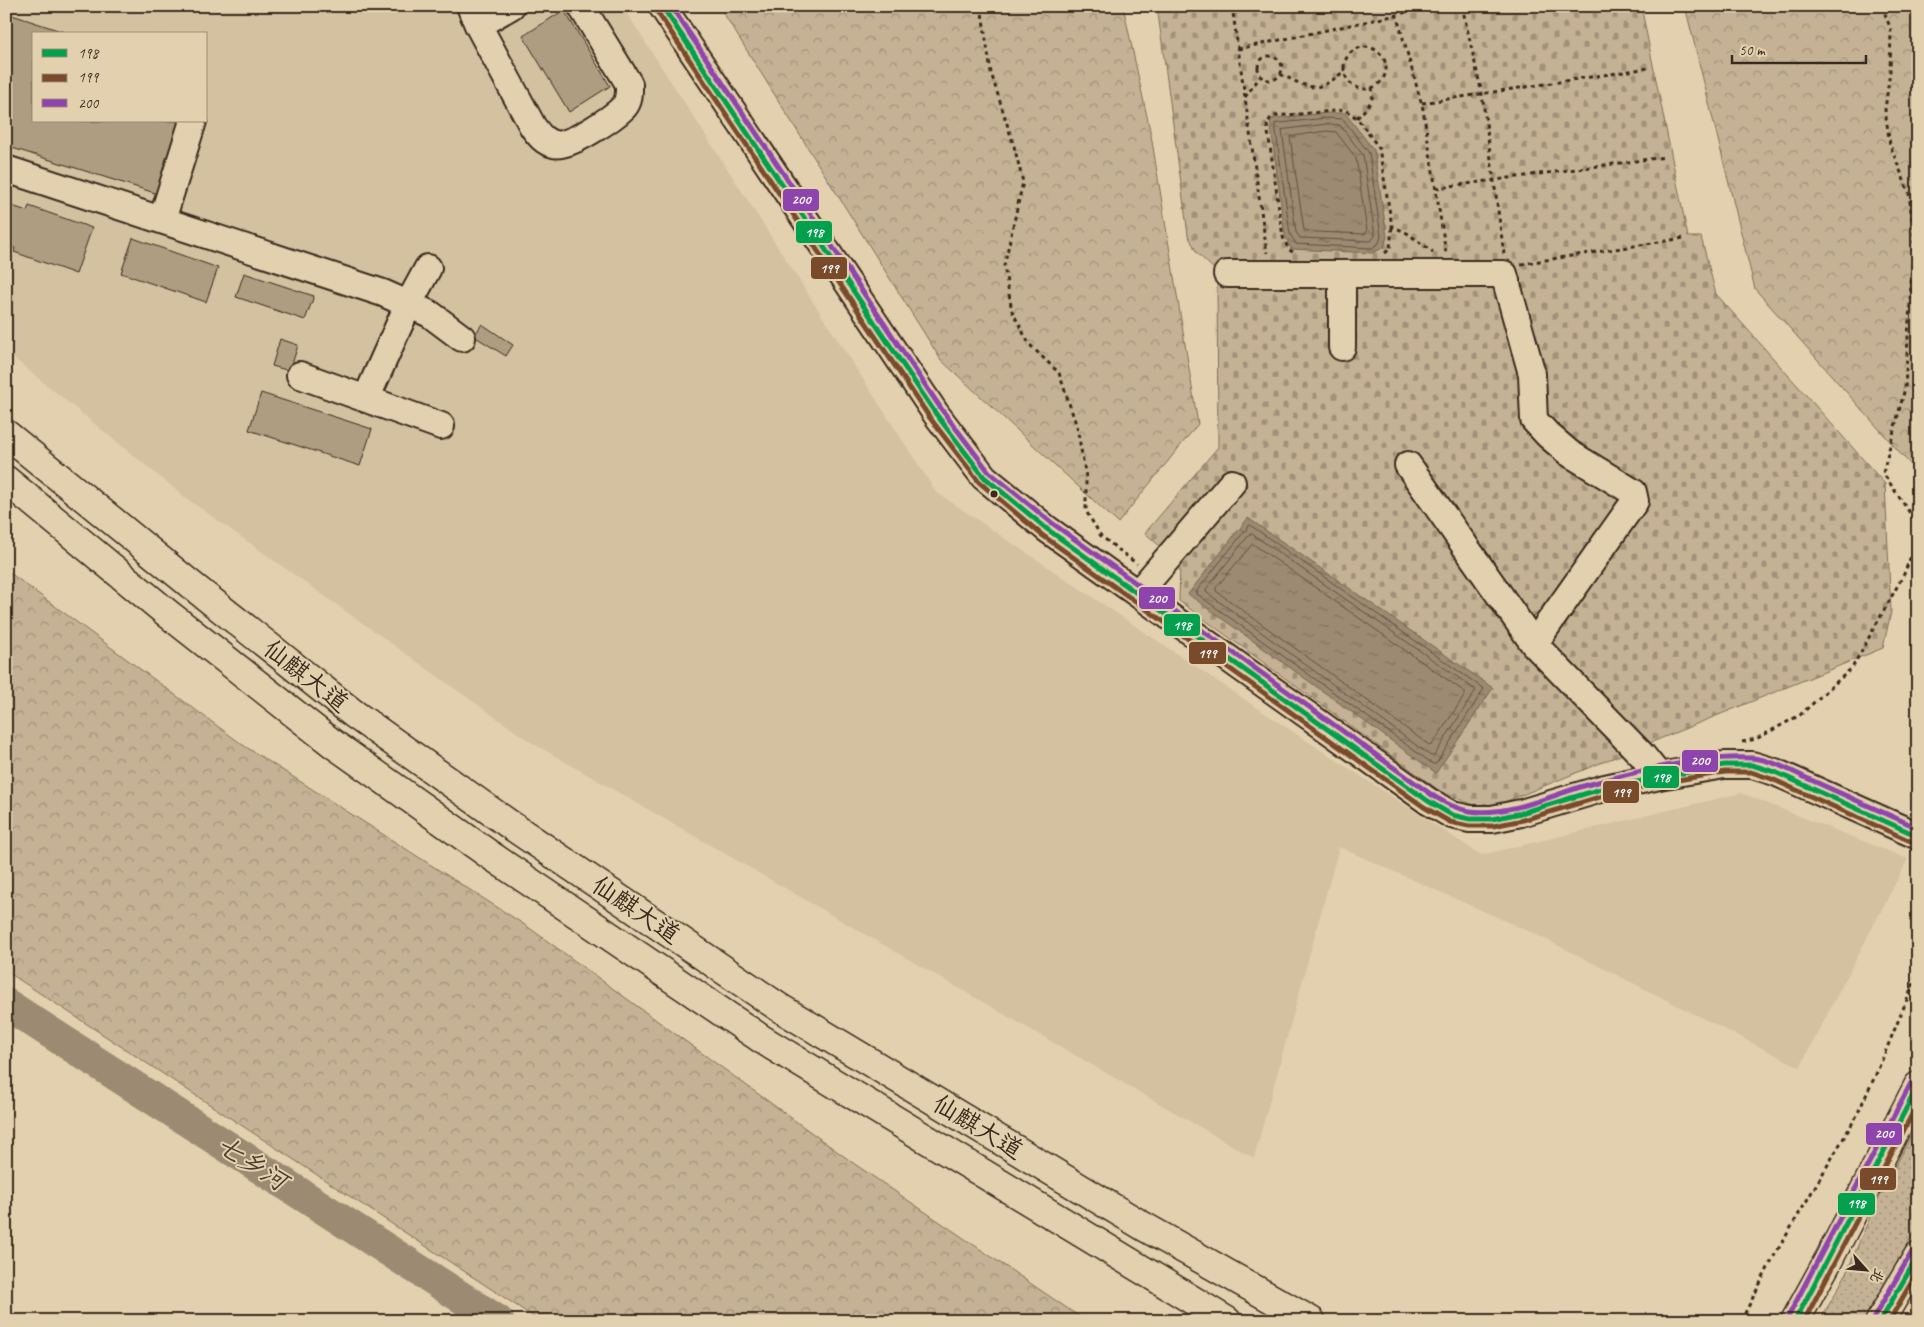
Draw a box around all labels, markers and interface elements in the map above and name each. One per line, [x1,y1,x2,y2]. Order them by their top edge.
legend [32,32,208,122]
scale bar [1732,32,1865,64]
text: 50 m [1739,41,1766,60]
text: 198 [78,44,100,63]
text: 199 [78,68,100,87]
text: 200 [78,94,100,113]
line badge: 200 [782,188,820,212]
text: 200 [792,191,812,208]
line badge: 198 [795,220,833,244]
text: 198 [805,224,825,241]
line badge: 199 [810,256,848,280]
text: 199 [820,260,840,277]
unlabelled marker [989,489,999,499]
line badge: 200 [1138,586,1176,610]
text: 200 [1148,590,1168,607]
line badge: 198 [1163,613,1201,637]
text: 198 [1173,617,1193,634]
street label: 仙麒大道 [257,633,355,719]
line badge: 199 [1188,641,1227,665]
text: 199 [1198,645,1218,662]
line badge: 200 [1681,749,1719,773]
text: 200 [1691,752,1711,769]
line badge: 198 [1642,765,1680,789]
text: 198 [1652,769,1672,786]
line badge: 199 [1602,780,1640,804]
text: 199 [1612,784,1632,801]
street label: 仙麒大道 [586,869,686,951]
street label: 仙麒大道 [927,1088,1029,1166]
line badge: 200 [1865,1122,1903,1146]
text: 200 [1875,1125,1895,1142]
water label: 七乡河 [210,1128,297,1200]
line badge: 199 [1859,1167,1897,1191]
text: 199 [1869,1171,1889,1188]
line badge: 198 [1837,1192,1876,1216]
text: 198 [1847,1195,1867,1212]
north arrow [1842,1244,1892,1294]
text: 北 [1866,1266,1888,1286]

